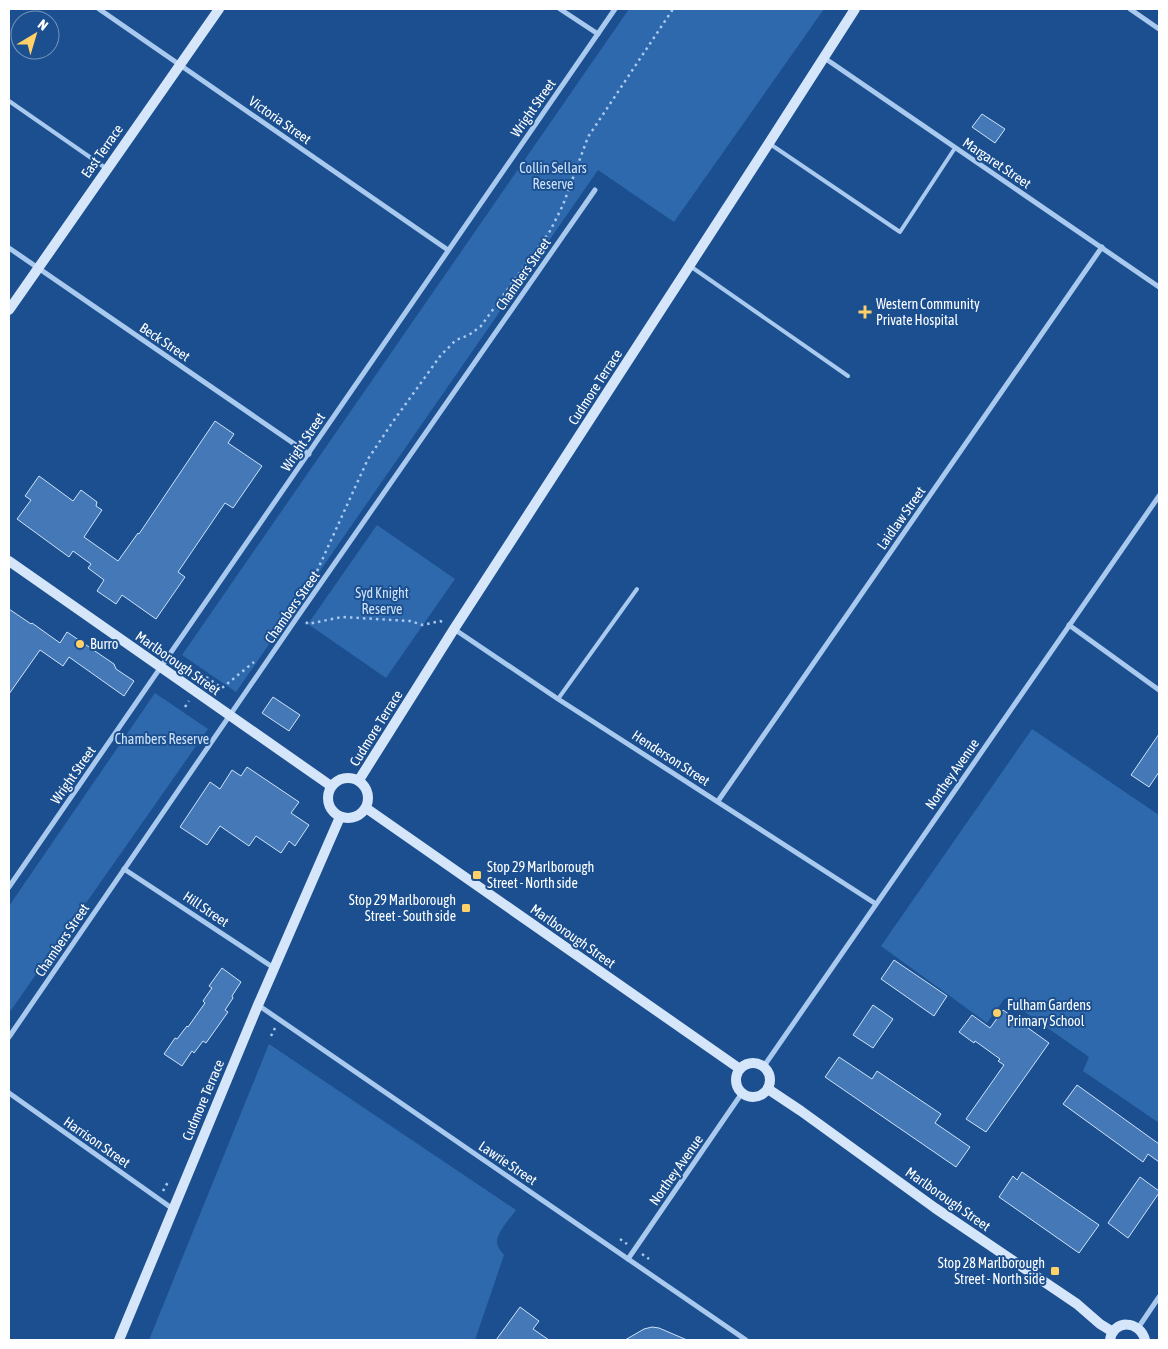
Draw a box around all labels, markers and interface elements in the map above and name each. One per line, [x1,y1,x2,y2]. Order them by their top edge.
north arrow [10,10,60,60]
text: N [35,16,51,34]
street label: Wright Street [507,76,559,140]
street label: Victoria Street [246,93,314,147]
street label: East Terrace [78,121,126,181]
street label: Margaret Street [960,134,1034,192]
park label: Collin Sellars Reserve [519,160,587,192]
street label: Chambers Street [492,235,554,313]
place label: Western Community Private Hospital [876,296,980,328]
marker: Western Community Private Hospital [858,305,872,319]
street label: Beck Street [137,319,193,365]
street label: Cudmore Terrace [565,346,625,428]
street label: Wright Street [278,410,328,474]
street label: Laidlaw Street [874,484,928,552]
street label: Chambers Street [261,568,323,646]
park label: Syd Knight Reserve [355,585,409,617]
street label: Marlborough Street [133,628,223,698]
place label: Burro [90,636,118,652]
marker: Burro [74,638,86,650]
street label: Cudmore Terrace [346,687,406,769]
street label: Henderson Street [629,727,713,789]
park label: Chambers Reserve [115,731,209,747]
street label: Northey Avenue [922,736,982,812]
street label: Wright Street [47,743,99,807]
place label: Stop 29 Marlborough Street - North side [487,859,594,891]
marker: Stop 29 Marlborough Street - North side [471,869,483,881]
street label: Hill Street [180,888,232,930]
place label: Stop 29 Marlborough Street - South side [349,892,456,924]
street label: Chambers Street [32,901,92,979]
street label: Marlborough Street [528,901,618,971]
marker: Stop 29 Marlborough Street - South side [460,902,472,914]
place label: Fulham Gardens Primary School [1007,997,1091,1029]
marker: Fulham Gardens Primary School [991,1007,1003,1019]
street label: Cudmore Terrace [179,1057,227,1143]
street label: Harrison Street [61,1113,133,1171]
street label: Northey Avenue [646,1132,706,1208]
street label: Lawrie Street [476,1138,540,1188]
street label: Marlborough Street [903,1164,993,1234]
place label: Stop 28 Marlborough Street - North side [938,1255,1045,1287]
marker: Stop 28 Marlborough Street - North side [1049,1265,1061,1277]

